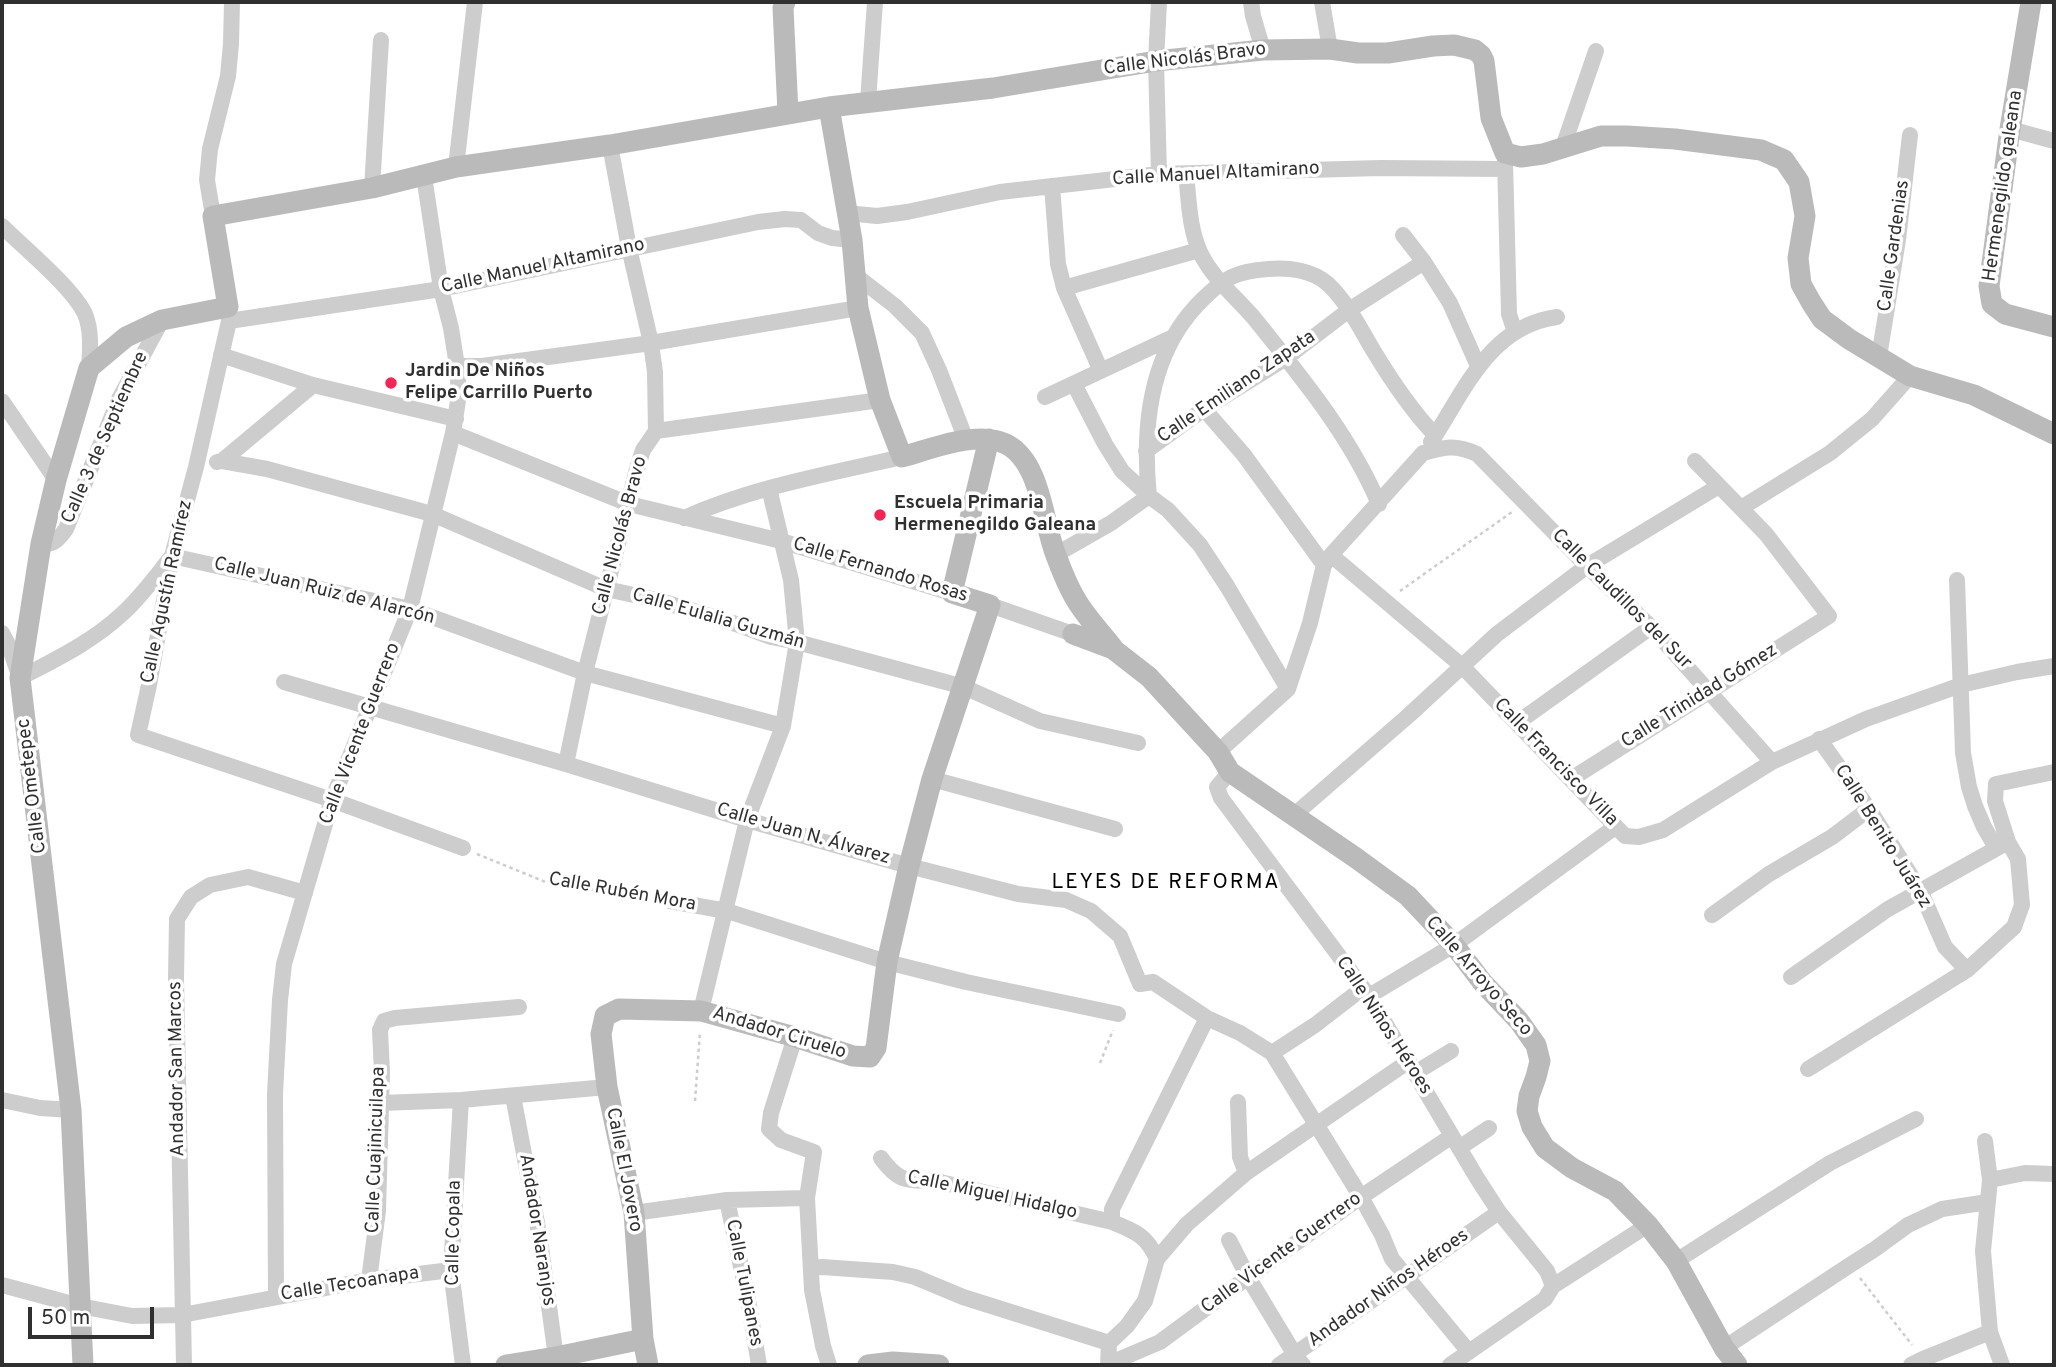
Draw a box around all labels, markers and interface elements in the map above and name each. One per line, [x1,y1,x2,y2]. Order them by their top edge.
street label: Calle Nicolás Bravo [1102,39,1268,81]
street label: Hermenegildo galeana [1979,89,2029,283]
street label: Calle Manuel Altamirano [1112,158,1320,192]
street label: Calle Gardenias [1874,179,1916,313]
street label: Calle Manuel Altamirano [439,234,647,300]
street label: Calle Emiliano Zapata [1154,327,1320,449]
street label: Calle 3 de Septiembre [58,348,154,528]
place label: Jardin De Niños Felipe Carrillo Puerto [405,361,593,405]
marker: Jardin De Niños Felipe Carrillo Puerto [383,375,399,391]
street label: Calle Nicolás Bravo [589,454,653,618]
place label: Escuela Primaria Hermenegildo Galeana [894,493,1096,537]
street label: Calle Agustín Ramírez [137,498,199,686]
marker: Escuela Primaria Hermenegildo Galeana [872,507,888,523]
street label: Calle Caudillos del Sur [1546,525,1696,675]
street label: Calle Fernando Rosas [790,534,970,608]
street label: Calle Juan Ruiz de Alarcón [211,554,437,630]
street label: Calle Eulalia Guzmán [629,584,807,656]
street label: Calle Vicente Guerrero [316,640,406,828]
street label: Calle Trinidad Gómez [1618,640,1782,754]
street label: Calle Francisco Villa [1488,694,1622,832]
street label: Calle Ometepec [13,717,53,855]
street label: Calle Benito Juárez [1829,761,1935,913]
street label: Calle Juan N. Álvarez [714,799,892,871]
street label: Calle Rubén Mora [547,869,697,917]
district label: LEYES DE REFORMA [1054,871,1278,897]
street label: Calle Arroyo Seco [1420,912,1536,1042]
street label: Calle Niños Héroes [1330,953,1436,1099]
street label: Andador San Marcos [165,981,191,1157]
street label: Andador Ciruelo [709,1003,849,1065]
street label: Calle Cuajinicuilapa [363,1066,391,1234]
street label: Calle El Jovero [600,1106,646,1234]
street label: Andador Naranjos [513,1152,559,1308]
street label: Calle Miguel Hidalgo [905,1167,1079,1225]
street label: Calle Copala [443,1180,467,1286]
street label: Calle Vicente Guerrero [1197,1188,1367,1320]
street label: Calle Tulipanes [720,1218,766,1348]
street label: Andador Niños Héroes [1304,1225,1474,1353]
street label: Calle Tecoanapa [279,1263,421,1307]
scale bar [32,1294,158,1338]
text: 50 m [41,1305,90,1332]

